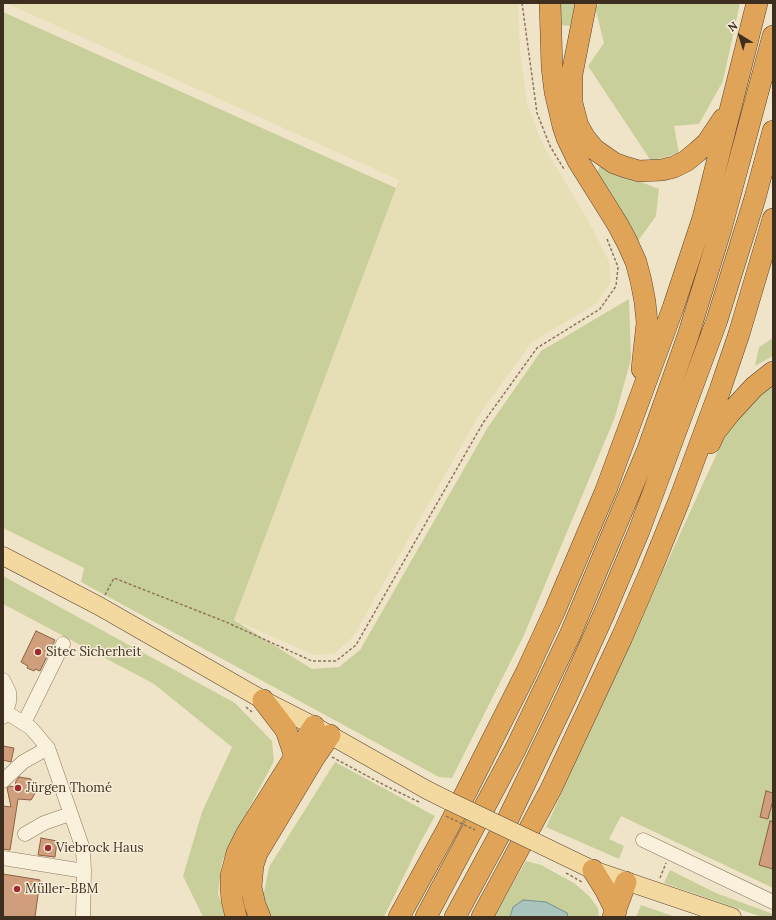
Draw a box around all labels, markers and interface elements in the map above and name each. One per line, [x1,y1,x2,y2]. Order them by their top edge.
north arrow [720,16,760,56]
text: N [725,18,740,35]
place label: Sitec Sicherheit [46,644,141,660]
marker: Sitec Sicherheit [33,647,43,657]
place label: Jürgen Thomé [26,780,112,796]
marker: Jürgen Thomé [13,783,23,793]
place label: Viebrock Haus [56,840,143,856]
marker: Viebrock Haus [43,843,53,853]
place label: Müller-BBM [25,881,98,897]
marker: Müller-BBM [12,884,22,894]

